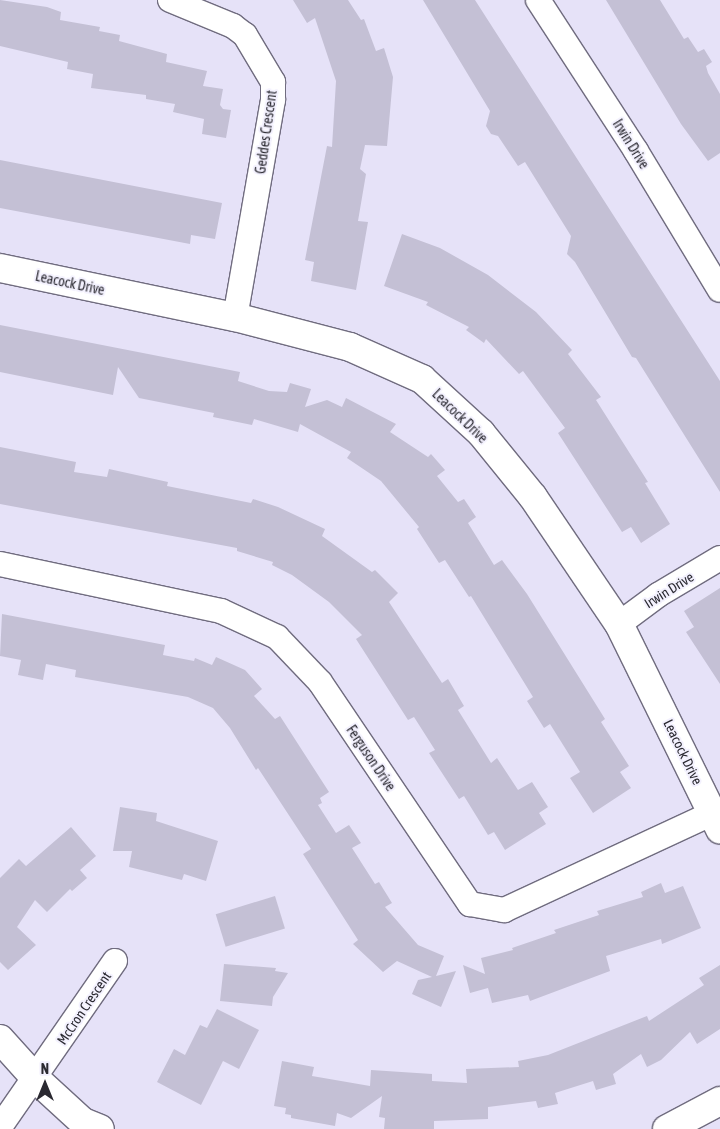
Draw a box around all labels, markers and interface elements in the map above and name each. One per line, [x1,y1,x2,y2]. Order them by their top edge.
street label: Geddes Crescent [252,89,280,175]
street label: Irwin Drive [609,116,653,172]
street label: Leacock Drive [34,267,106,299]
street label: Leacock Drive [429,385,491,447]
street label: Irwin Drive [641,568,697,612]
street label: Leacock Drive [660,717,706,787]
street label: Ferguson Drive [343,722,399,794]
street label: McCron Crescent [53,968,115,1048]
north arrow [20,1059,70,1109]
text: N [41,1061,49,1077]

